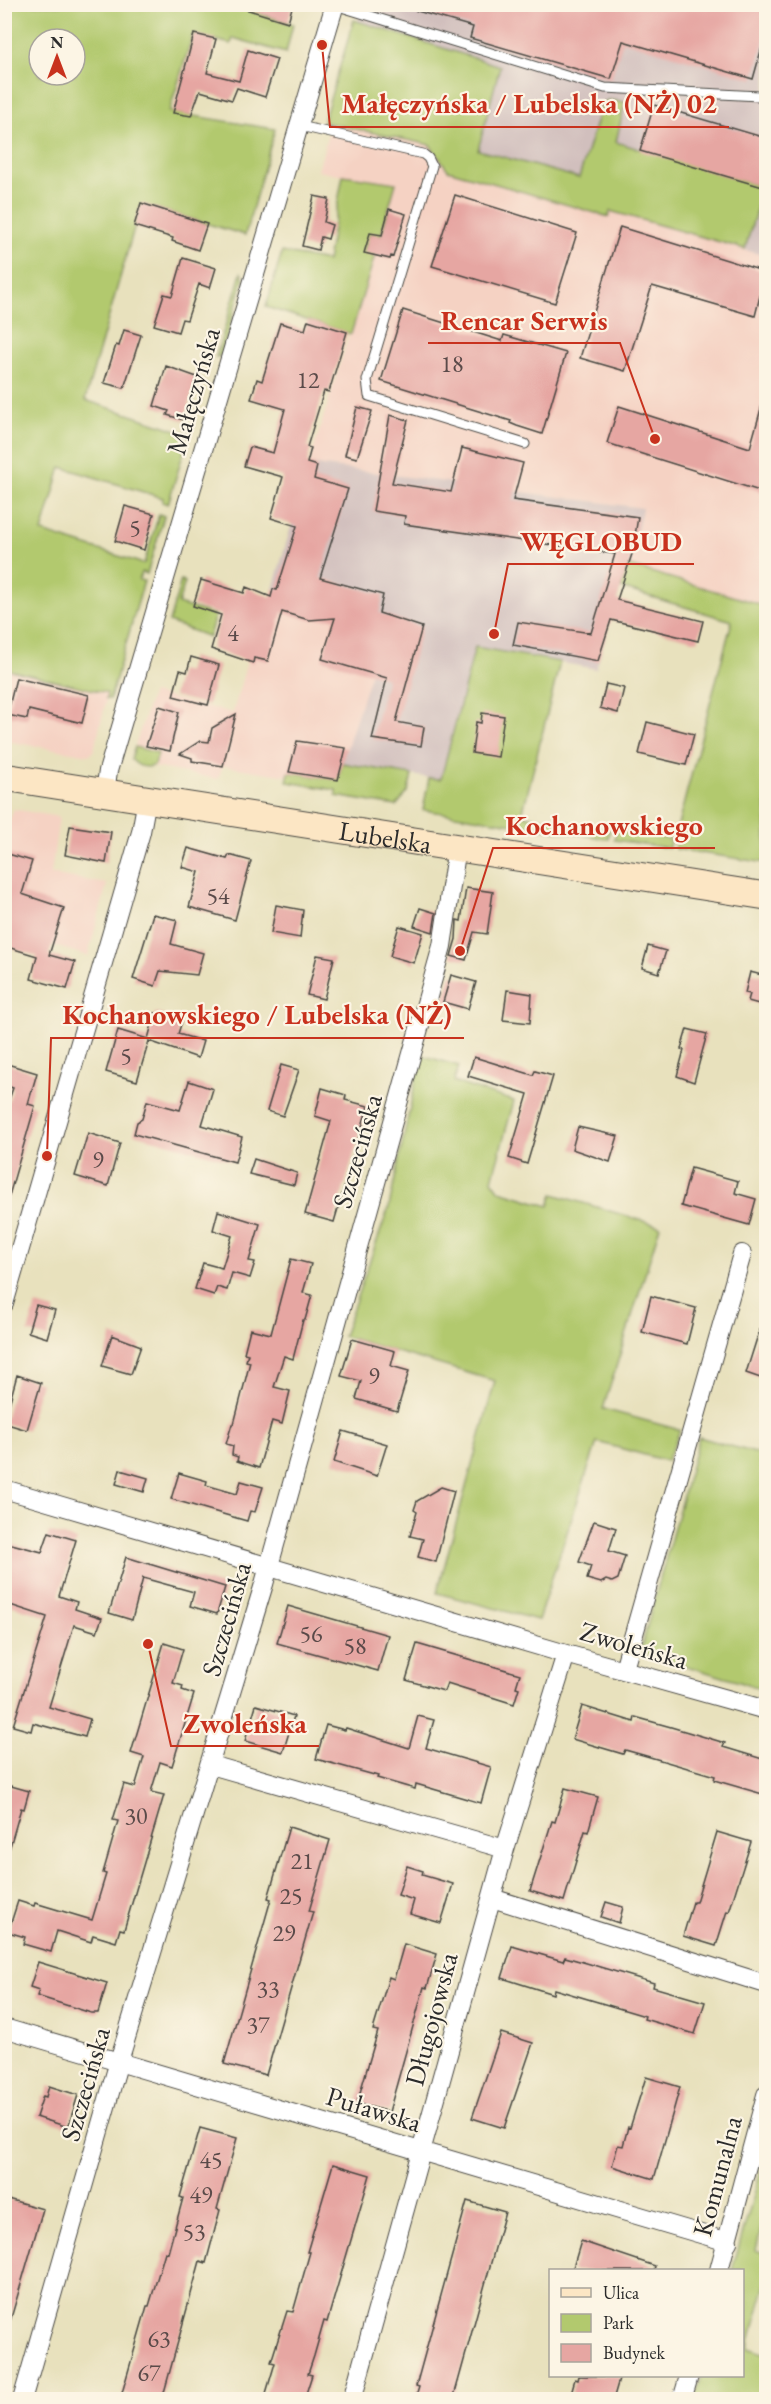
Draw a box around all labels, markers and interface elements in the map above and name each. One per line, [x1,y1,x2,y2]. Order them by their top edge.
north arrow [27,27,87,87]
text: N [51,32,64,53]
callout: Małęczyńska / Lubelska (NŻ) 02 [330,81,729,127]
text: Małęczyńska / Lubelska (NŻ) 02 [341,85,717,121]
callout: Rencar Serwis [428,297,620,343]
text: Rencar Serwis [440,302,608,338]
street label: Małęczyńska [158,323,228,459]
house number: 18 [440,348,464,379]
house number: 12 [296,364,320,395]
house number: 5 [129,512,141,543]
callout: WĘGLOBUD [508,518,694,564]
text: WĘGLOBUD [520,523,682,559]
house number: 4 [227,617,239,648]
callout: Kochanowskiego [493,802,715,848]
text: Kochanowskiego [505,807,703,843]
street label: Lubelska [337,812,434,861]
house number: 54 [206,880,230,911]
callout: Kochanowskiego / Lubelska (NŻ) [51,992,464,1038]
text: Kochanowskiego / Lubelska (NŻ) [62,996,452,1032]
house number: 5 [120,1040,132,1071]
street label: Szczecińska [324,1089,390,1212]
house number: 9 [92,1144,104,1175]
house number: 9 [368,1360,380,1391]
street label: Szczecińska [193,1557,259,1680]
street label: Zwoleńska [576,1613,692,1677]
house number: 56 [299,1618,323,1649]
house number: 58 [343,1630,367,1661]
callout: Zwoleńska [171,1700,319,1746]
text: Zwoleńska [183,1705,308,1741]
house number: 30 [124,1800,148,1831]
house number: 21 [290,1845,314,1876]
house number: 25 [279,1880,303,1911]
house number: 29 [272,1917,296,1948]
street label: Długojowska [396,1948,466,2090]
house number: 33 [256,1973,280,2004]
house number: 37 [246,2009,270,2040]
street label: Szczecińska [52,2022,118,2145]
street label: Puławska [322,2078,426,2140]
street label: Komunalna [684,2112,750,2240]
house number: 45 [199,2144,223,2175]
house number: 49 [189,2179,213,2210]
house number: 53 [182,2216,206,2247]
legend [549,2269,744,2377]
text: Ulica [603,2281,640,2304]
text: Park [603,2311,634,2334]
house number: 63 [147,2323,171,2354]
text: Budynek [603,2341,666,2364]
house number: 67 [137,2357,161,2388]

